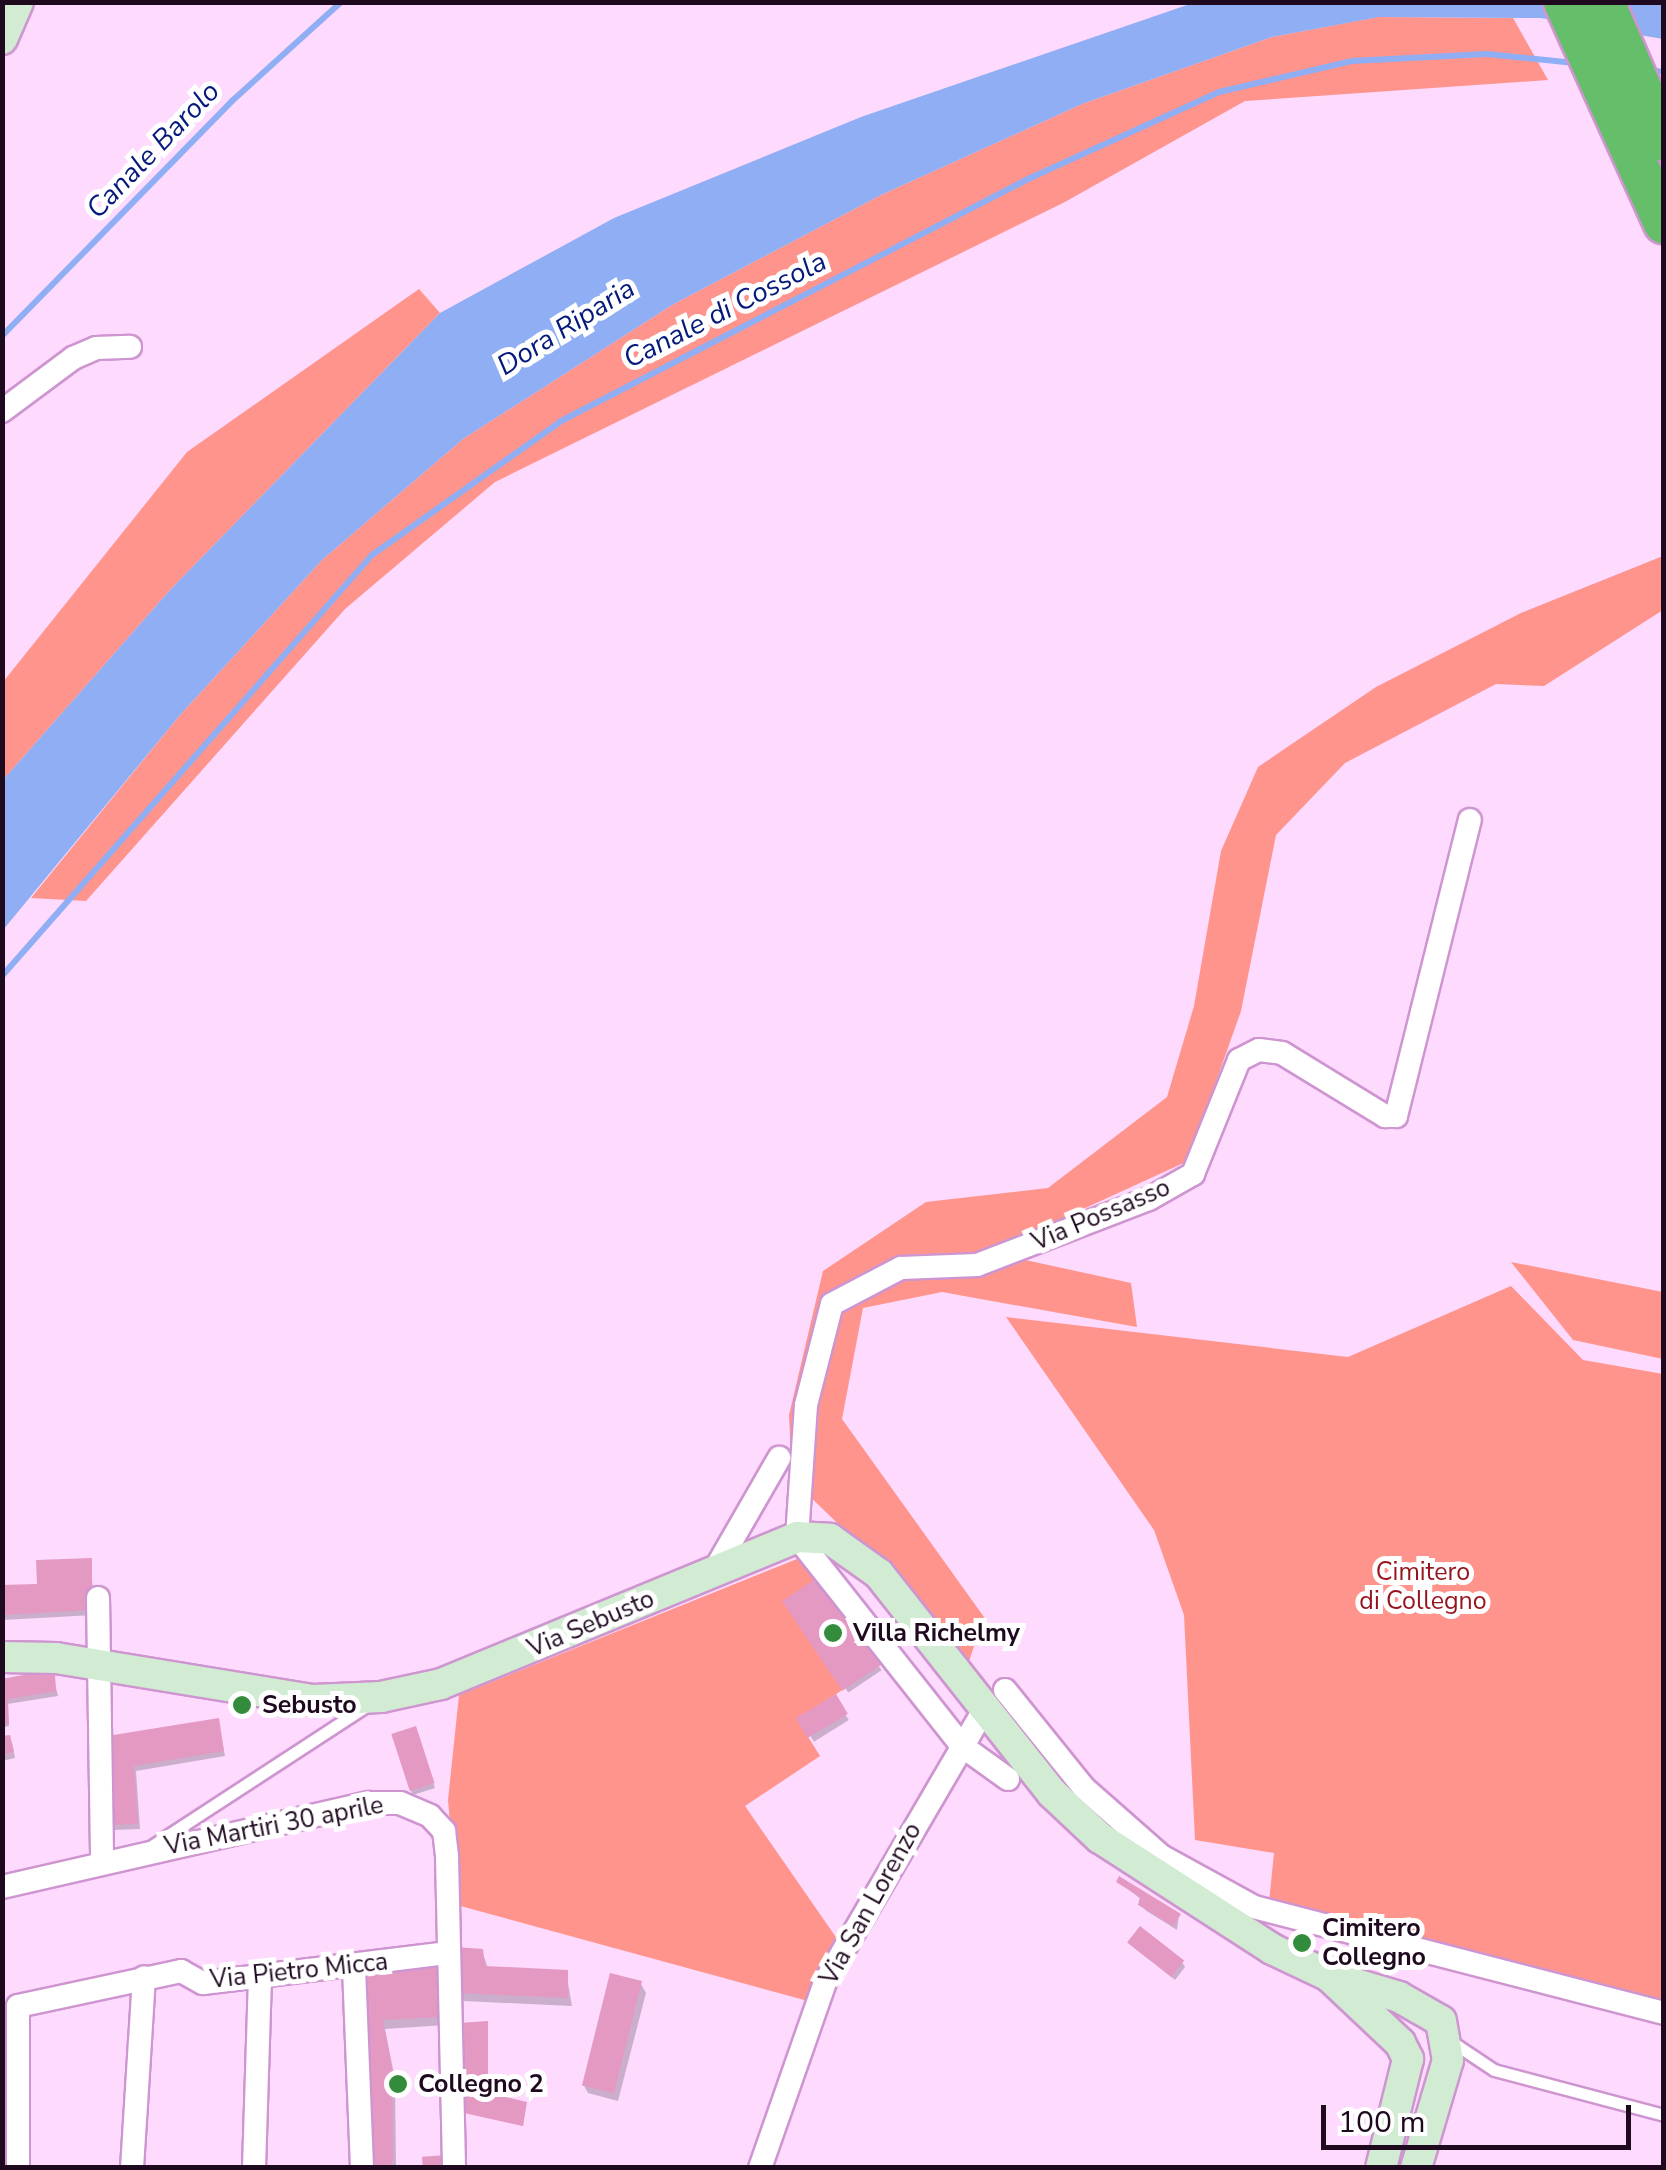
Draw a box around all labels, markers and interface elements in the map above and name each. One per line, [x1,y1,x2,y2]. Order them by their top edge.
water label: Canale Barolo [79,75,227,225]
water label: Canale di Cossola [618,244,832,376]
water label: Dora Riparia [491,271,641,383]
street label: Via Possasso [1027,1172,1175,1258]
park label: Cimitero di Collegno [1359,1558,1487,1617]
street label: Via Sebusto [523,1584,659,1664]
place label: Villa Richelmy [853,1618,1020,1648]
marker: Villa Richelmy [822,1622,844,1644]
place label: Sebusto [262,1690,357,1720]
marker: Sebusto [231,1694,253,1716]
street label: Via Martiri 30 aprile [162,1790,386,1862]
street label: Via San Lorenzo [814,1818,928,1990]
place label: Cimitero Collegno [1322,1914,1426,1973]
marker: Cimitero Collegno [1291,1932,1313,1954]
street label: Via Pietro Micca [209,1947,389,1995]
place label: Collegno 2 [418,2069,544,2099]
marker: Collegno 2 [387,2073,409,2095]
scale bar [1326,2085,1636,2147]
text: 100 m [1338,2102,1425,2143]

